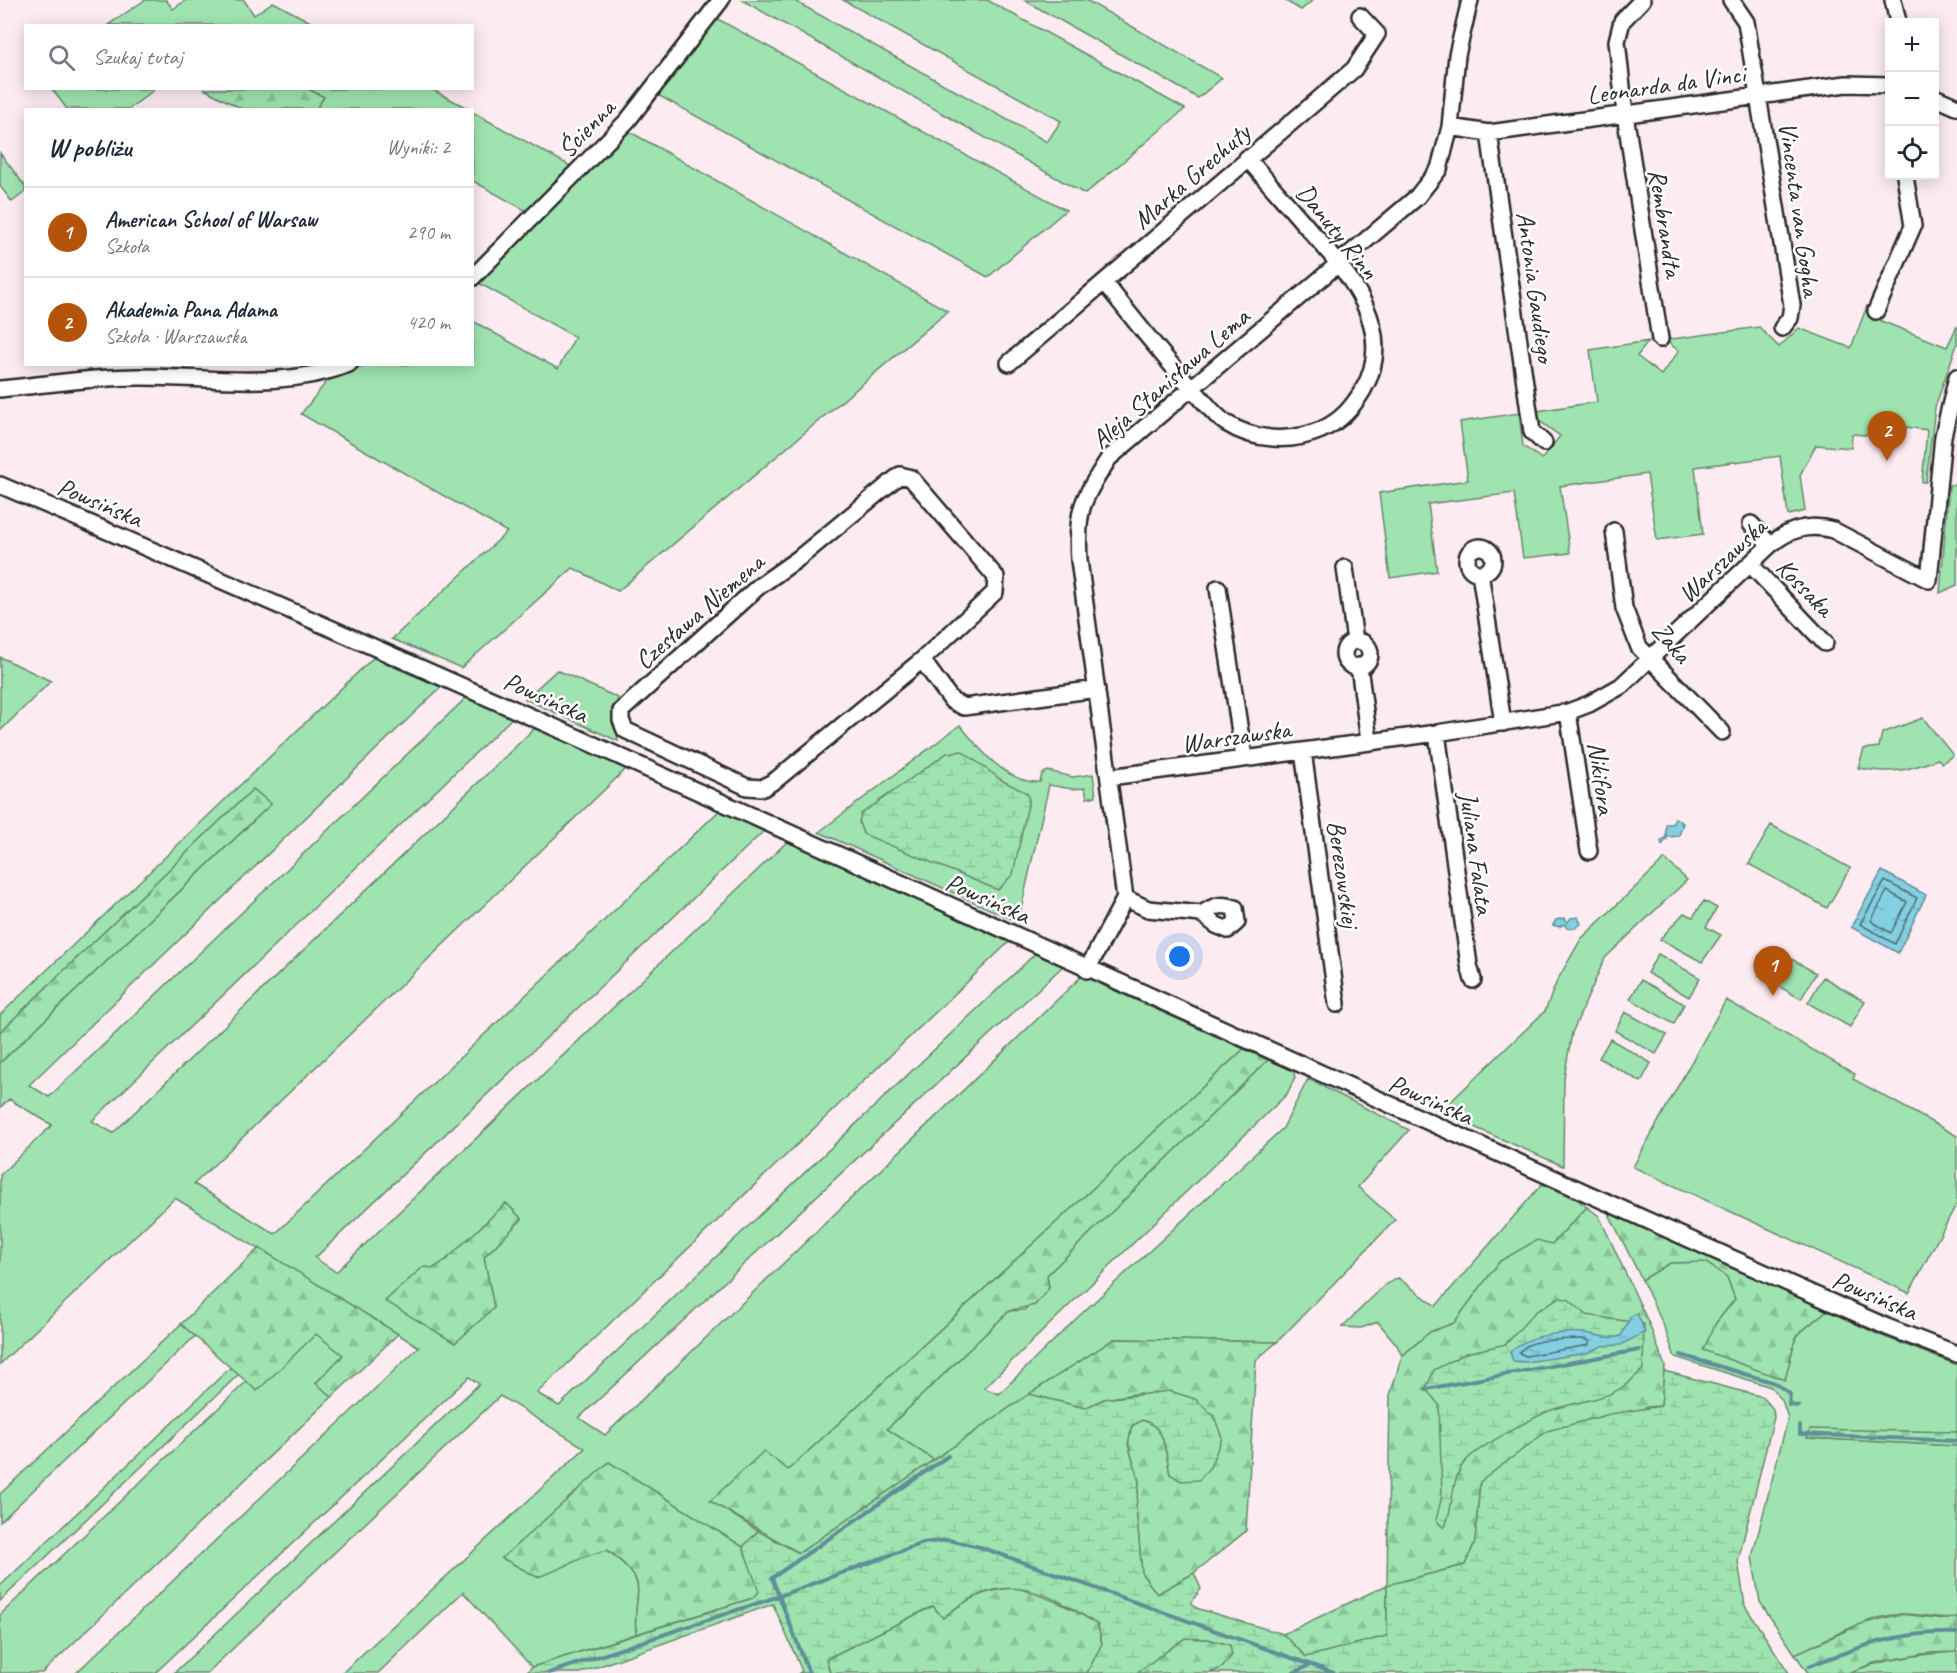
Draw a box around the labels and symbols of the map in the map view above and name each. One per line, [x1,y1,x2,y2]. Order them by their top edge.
street label: Leonarda da Vinci [1585,57,1750,112]
street label: Ścienna [550,90,624,165]
street label: Marka Grechuty [1126,115,1258,236]
street label: Vincenta van Gogha [1771,120,1828,301]
street label: Rembrandta [1641,167,1691,282]
street label: Danuty Rinn [1289,177,1386,286]
street label: Antonia Gaudiego [1509,210,1563,367]
street label: Aleja Stanisława Lema [1084,300,1258,456]
pin: 2 [1868,412,1906,461]
street label: Powsińska [52,470,149,536]
street label: Warszawska [1671,509,1775,610]
street label: Czesława Niemena [628,545,773,677]
street label: Kossaka [1769,551,1842,625]
street label: Zaka [1645,615,1700,671]
street label: Powsińska [499,664,595,731]
street label: Warszawska [1180,712,1295,760]
street label: Nikifora [1580,740,1623,818]
street label: Juliana Falata [1451,788,1502,918]
street label: Berezowskiej [1320,819,1368,932]
street label: Powsińska [941,865,1037,932]
your location [1165,942,1194,971]
pin: 1 [1754,946,1792,996]
street label: Powsińska [1384,1066,1480,1133]
street label: Powsińska [1827,1263,1924,1329]

